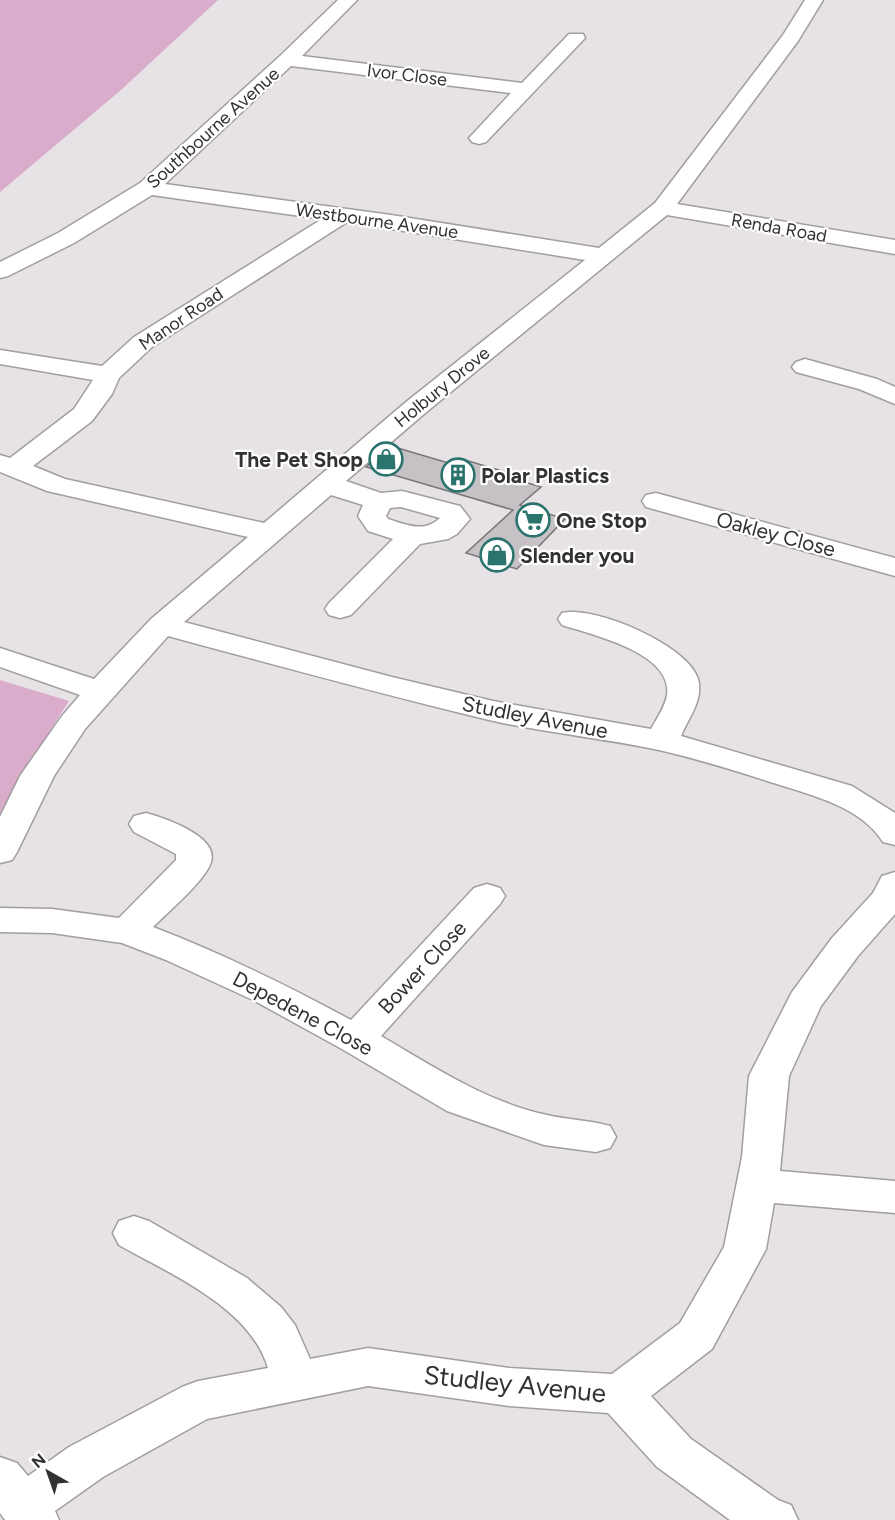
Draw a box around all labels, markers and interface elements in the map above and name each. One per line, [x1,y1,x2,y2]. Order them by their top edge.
street label: Ivor Close [366,59,449,91]
street label: Southbourne Avenue [142,63,284,193]
street label: Westbourne Avenue [294,199,460,243]
street label: Renda Road [729,209,829,247]
street label: Manor Road [135,283,227,355]
street label: Holbury Drove [390,342,494,432]
shop icon: The Pet Shop [368,441,404,477]
place label: The Pet Shop [235,447,363,472]
building icon: Polar Plastics [440,457,476,493]
place label: Polar Plastics [481,463,609,488]
supermarket icon: One Stop [515,502,551,538]
street label: Oakley Close [714,506,838,562]
place label: One Stop [556,508,647,533]
shop icon: Slender you [479,537,515,573]
place label: Slender you [520,543,634,568]
street label: Studley Avenue [460,691,610,743]
street label: Bower Close [373,915,471,1019]
street label: Depedene Close [229,966,377,1060]
street label: Studley Avenue [422,1359,608,1409]
north arrow [18,1442,78,1502]
text: N [28,1450,50,1472]

